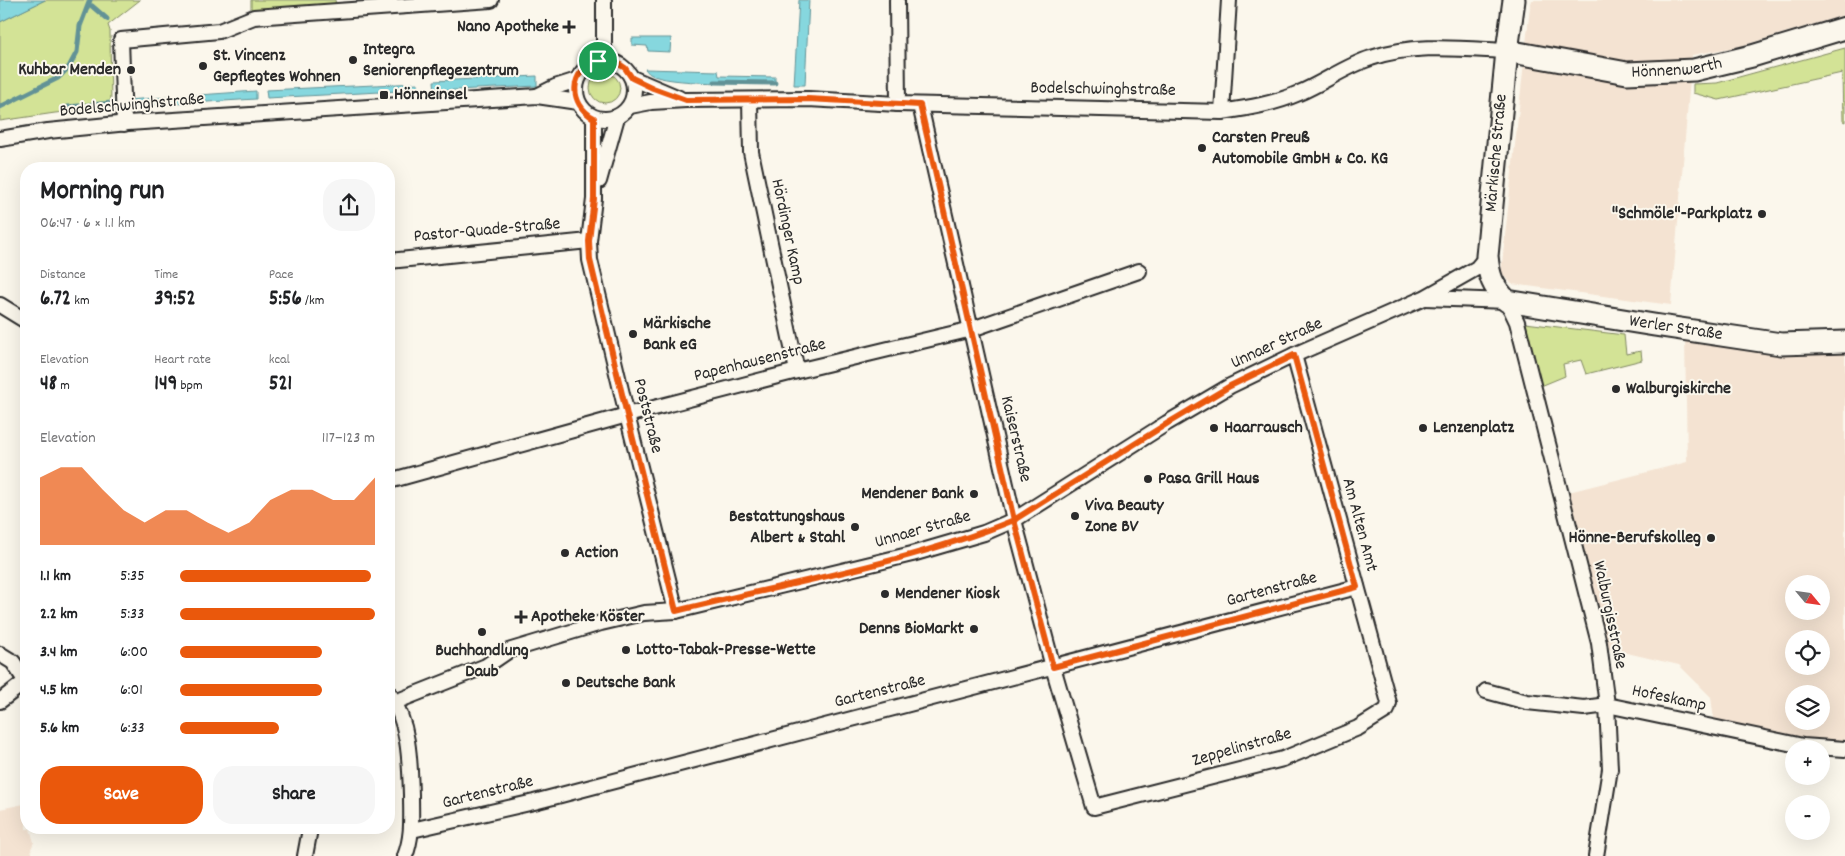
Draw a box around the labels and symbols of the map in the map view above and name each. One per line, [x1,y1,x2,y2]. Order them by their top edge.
place label: Nano Apotheke [457,15,559,40]
marker: Nano Apotheke [563,21,575,33]
place label: Integra Seniorenpflegezentrum [363,38,519,84]
pin [577,40,619,82]
place label: St. Vincenz Gepflegtes Wohnen [213,44,341,90]
street label: Hönnenwerth [1631,51,1725,85]
marker: Integra Seniorenpflegezentrum [347,54,359,66]
place label: Kuhbar Menden [18,58,121,83]
marker: St. Vincenz Gepflegtes Wohnen [197,60,209,72]
marker: Kuhbar Menden [125,64,137,76]
street label: Bodelschwinghstraße [1030,76,1176,104]
place label: Hönneinsel [394,83,468,108]
street label: Bodelschwinghstraße [58,87,206,125]
marker: Hönneinsel [378,89,390,101]
street label: Märkische Straße [1479,93,1515,213]
place label: Carsten Preuß Automobile GmbH & Co. KG [1212,126,1388,172]
marker: Carsten Preuß Automobile GmbH & Co. KG [1196,142,1208,154]
street label: Hördinger Kamp [764,177,810,287]
place label: "Schmöle"-Parkplatz [1612,202,1752,227]
marker: "Schmöle"-Parkplatz [1756,208,1768,220]
street label: Pastor-Quade-Straße [413,212,561,250]
street label: Werler Straße [1627,309,1724,348]
place label: Märkische Bank eG [643,312,711,358]
street label: Unnaer Straße [1227,312,1327,376]
marker: Märkische Bank eG [627,328,639,340]
street label: Papenhausenstraße [691,332,829,389]
street label: Poststraße [626,376,668,456]
place label: Walburgiskirche [1626,377,1731,402]
marker: Walburgiskirche [1610,383,1622,395]
street label: Kaiserstraße [993,393,1037,485]
place label: Haarrausch [1224,416,1303,441]
place label: Lenzenplatz [1433,416,1514,441]
marker: Haarrausch [1208,422,1220,434]
marker: Lenzenplatz [1417,422,1429,434]
place label: Pasa Grill Haus [1158,467,1260,492]
marker: Pasa Grill Haus [1142,473,1154,485]
street label: Am Alten Amt [1334,475,1384,575]
place label: Mendener Bank [861,482,965,507]
marker: Mendener Bank [968,488,980,500]
place label: Viva Beauty Zone BV [1085,494,1164,540]
street label: Unnaer Straße [872,504,974,556]
place label: Bestattungshaus Albert & Stahl [729,505,846,551]
marker: Viva Beauty Zone BV [1069,510,1081,522]
marker: Bestattungshaus Albert & Stahl [849,521,861,533]
place label: Hönne-Berufskolleg [1569,526,1701,551]
marker: Hönne-Berufskolleg [1705,532,1717,544]
place label: Action [575,541,618,566]
marker: Action [559,547,571,559]
street label: Walburgisstraße [1585,559,1633,671]
street label: Gartenstraße [1224,566,1320,614]
north arrow [1785,575,1830,620]
place label: Mendener Kiosk [895,582,1000,607]
marker: Mendener Kiosk [879,588,891,600]
place label: Apotheke Köster [531,605,645,630]
marker: Apotheke Köster [515,611,527,623]
place label: Denns BioMarkt [859,617,964,642]
marker: Denns BioMarkt [968,623,980,635]
marker: Buchhandlung Daub [476,626,488,638]
place label: Lotto-Tabak-Presse-Wette [636,638,816,663]
place label: Buchhandlung Daub [435,639,529,685]
marker: Lotto-Tabak-Presse-Wette [620,644,632,656]
street label: Gartenstraße [832,669,928,715]
place label: Deutsche Bank [576,671,676,696]
marker: Deutsche Bank [560,677,572,689]
street label: Hofeskamp [1629,679,1709,719]
street label: Zeppelinstraße [1189,722,1295,774]
street label: Gartenstraße [440,770,536,816]

